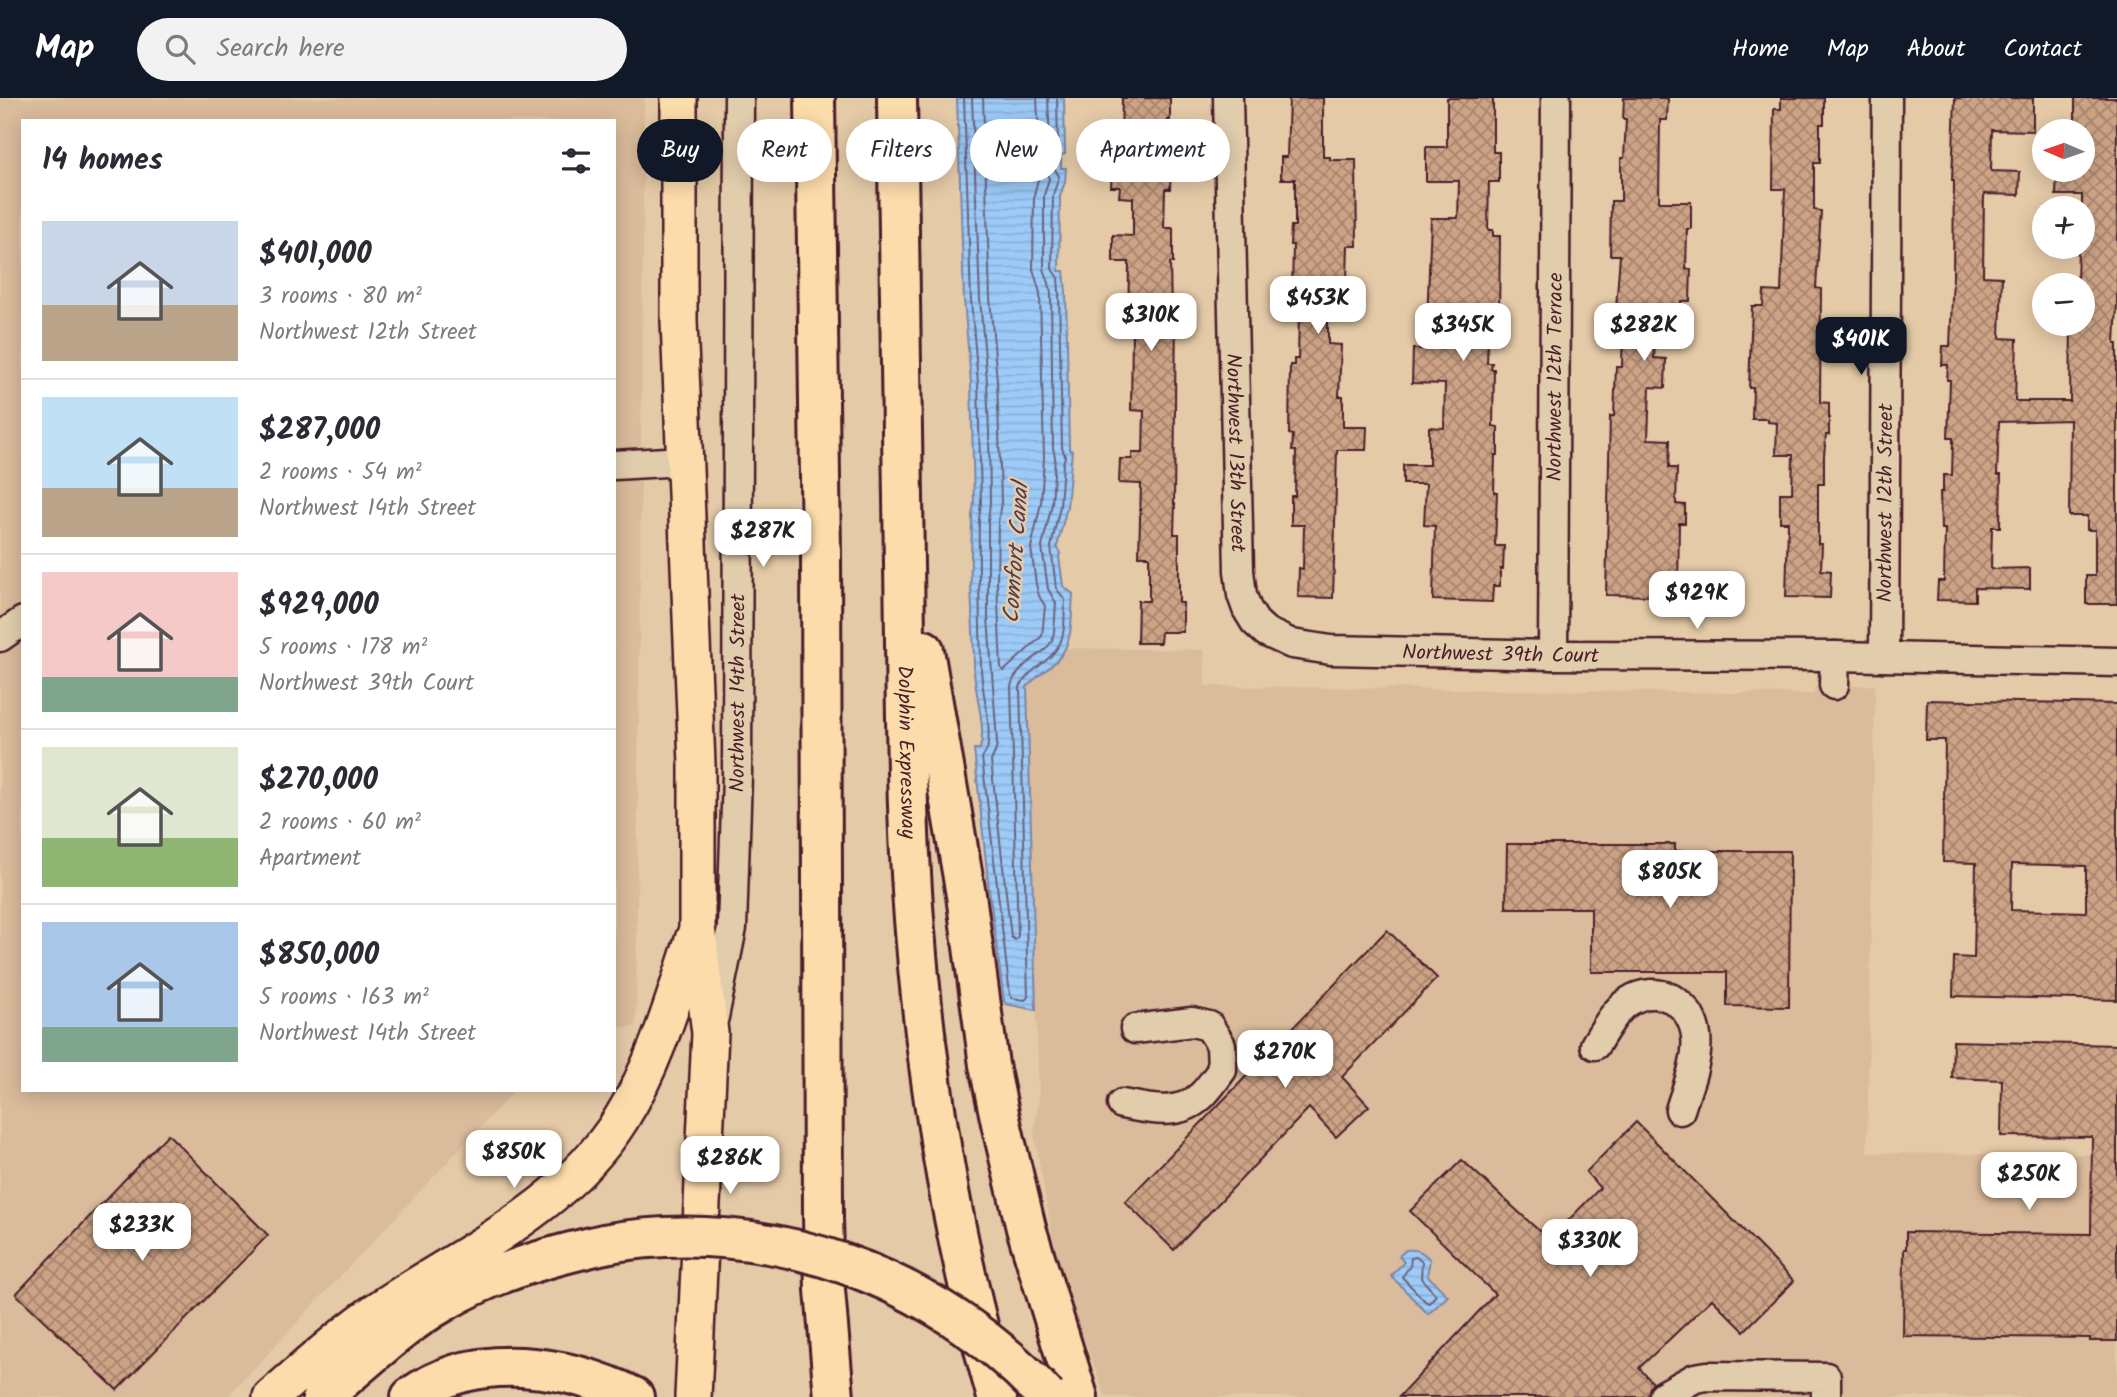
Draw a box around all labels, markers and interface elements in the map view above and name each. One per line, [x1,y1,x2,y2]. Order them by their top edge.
search box [137,18,627,81]
text: Map [35,23,95,76]
text: Search here [217,28,345,70]
icon: search [161,30,199,68]
text: Home [1732,30,1789,69]
text: Map [1827,30,1869,69]
text: About [1907,30,1965,69]
text: Contact [2003,30,2082,69]
chip: Buy [637,119,723,182]
chip: Rent [737,119,832,182]
chip: Filters [846,119,956,182]
chip: New [970,119,1062,182]
chip: Apartment [1076,119,1230,182]
north arrow [2032,119,2095,182]
map controls [2032,119,2095,336]
text: 14 homes [42,137,163,185]
icon: filters [557,142,595,180]
button: + [2032,196,2095,259]
text: $401,000 [259,231,372,279]
icon: home [98,249,182,333]
street label: Northwest 12th Terrace [1539,272,1573,482]
button: − [2032,273,2095,336]
pin: $453K [1269,276,1367,336]
text: 3 rooms · 80 m² [259,279,422,315]
text: $453K [1286,281,1350,317]
pin: $310K [1102,294,1200,353]
text: $310K [1122,298,1180,334]
pin: $345K [1414,303,1512,363]
pin: $282K [1595,303,1693,363]
text: $345K [1431,308,1495,344]
text: $282K [1610,308,1678,344]
text: Northwest 12th Street [259,315,477,351]
pin: $401K [1812,317,1910,377]
text: $401K [1832,322,1890,358]
street label: Northwest 13th Street [1216,353,1254,554]
street label: Northwest 12th Street [1869,402,1903,603]
text: $287,000 [259,407,380,455]
icon: home [98,425,182,509]
text: 2 rooms · 54 m² [259,455,422,491]
water label: Comfort Canal [994,477,1040,625]
text: Northwest 14th Street [259,491,476,527]
pin: $287K [714,510,812,569]
text: $287K [730,514,796,550]
pin: $929K [1648,572,1746,631]
text: $929K [1665,576,1729,612]
text: $929,000 [259,582,379,630]
street label: Northwest 14th Street [721,593,756,793]
icon: home [98,600,182,684]
text: 5 rooms · 178 m² [259,630,427,666]
street label: Northwest 39th Court [1402,637,1600,673]
street label: Dolphin Expressway [887,665,924,840]
text: Northwest 39th Court [259,666,474,702]
text: $270,000 [259,757,378,805]
icon: home [98,775,182,859]
text: 2 rooms · 60 m² [259,805,421,841]
text: Apartment [259,841,361,877]
pin: $805K [1621,850,1719,910]
text: $805K [1638,855,1702,891]
text: $850,000 [259,932,379,980]
icon: home [98,950,182,1034]
text: 5 rooms · 163 m² [259,980,429,1016]
text: Northwest 14th Street [259,1016,476,1052]
pin: $270K [1236,1030,1334,1090]
text: $270K [1253,1035,1317,1071]
pin: $850K [465,1130,563,1190]
text: $850K [482,1135,546,1171]
pin: $286K [681,1136,779,1196]
text: $286K [697,1141,763,1177]
pin: $250K [1980,1152,2078,1212]
text: $250K [1997,1157,2061,1193]
pin: $233K [93,1204,191,1263]
text: $233K [109,1208,175,1244]
pin: $330K [1541,1220,1639,1279]
text: $330K [1558,1224,1622,1260]

